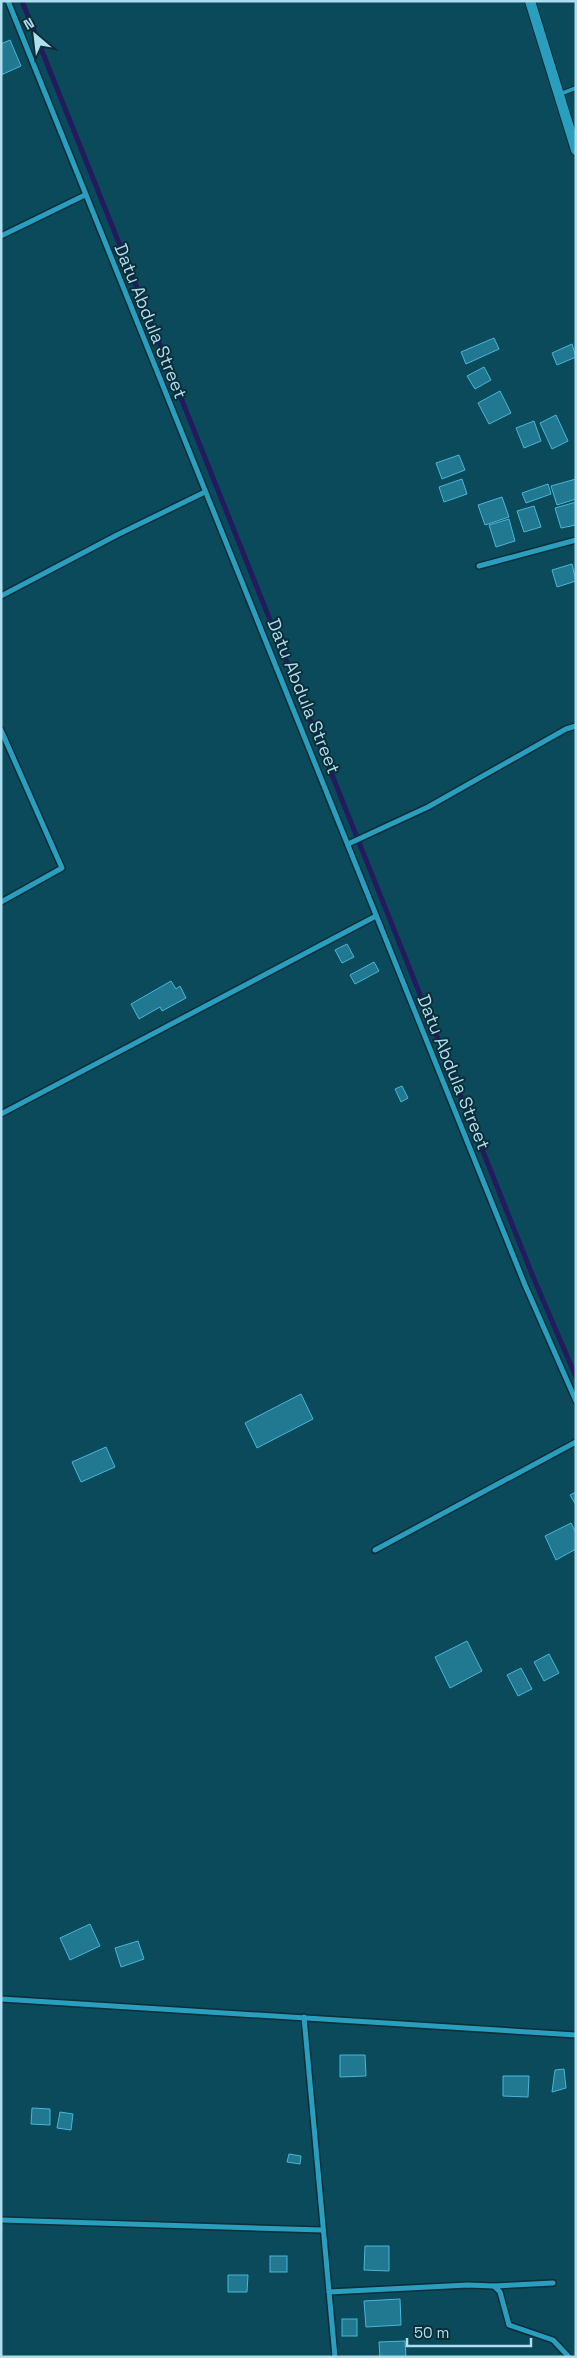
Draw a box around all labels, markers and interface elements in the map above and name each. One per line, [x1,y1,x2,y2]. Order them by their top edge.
north arrow [10,10,60,60]
text: N [21,13,37,34]
street label: Datu Abdula Street [109,240,193,402]
street label: Datu Abdula Street [262,615,346,777]
street label: Datu Abdula Street [412,991,496,1153]
scale bar [407,2316,531,2348]
text: 50 m [414,2323,449,2342]

